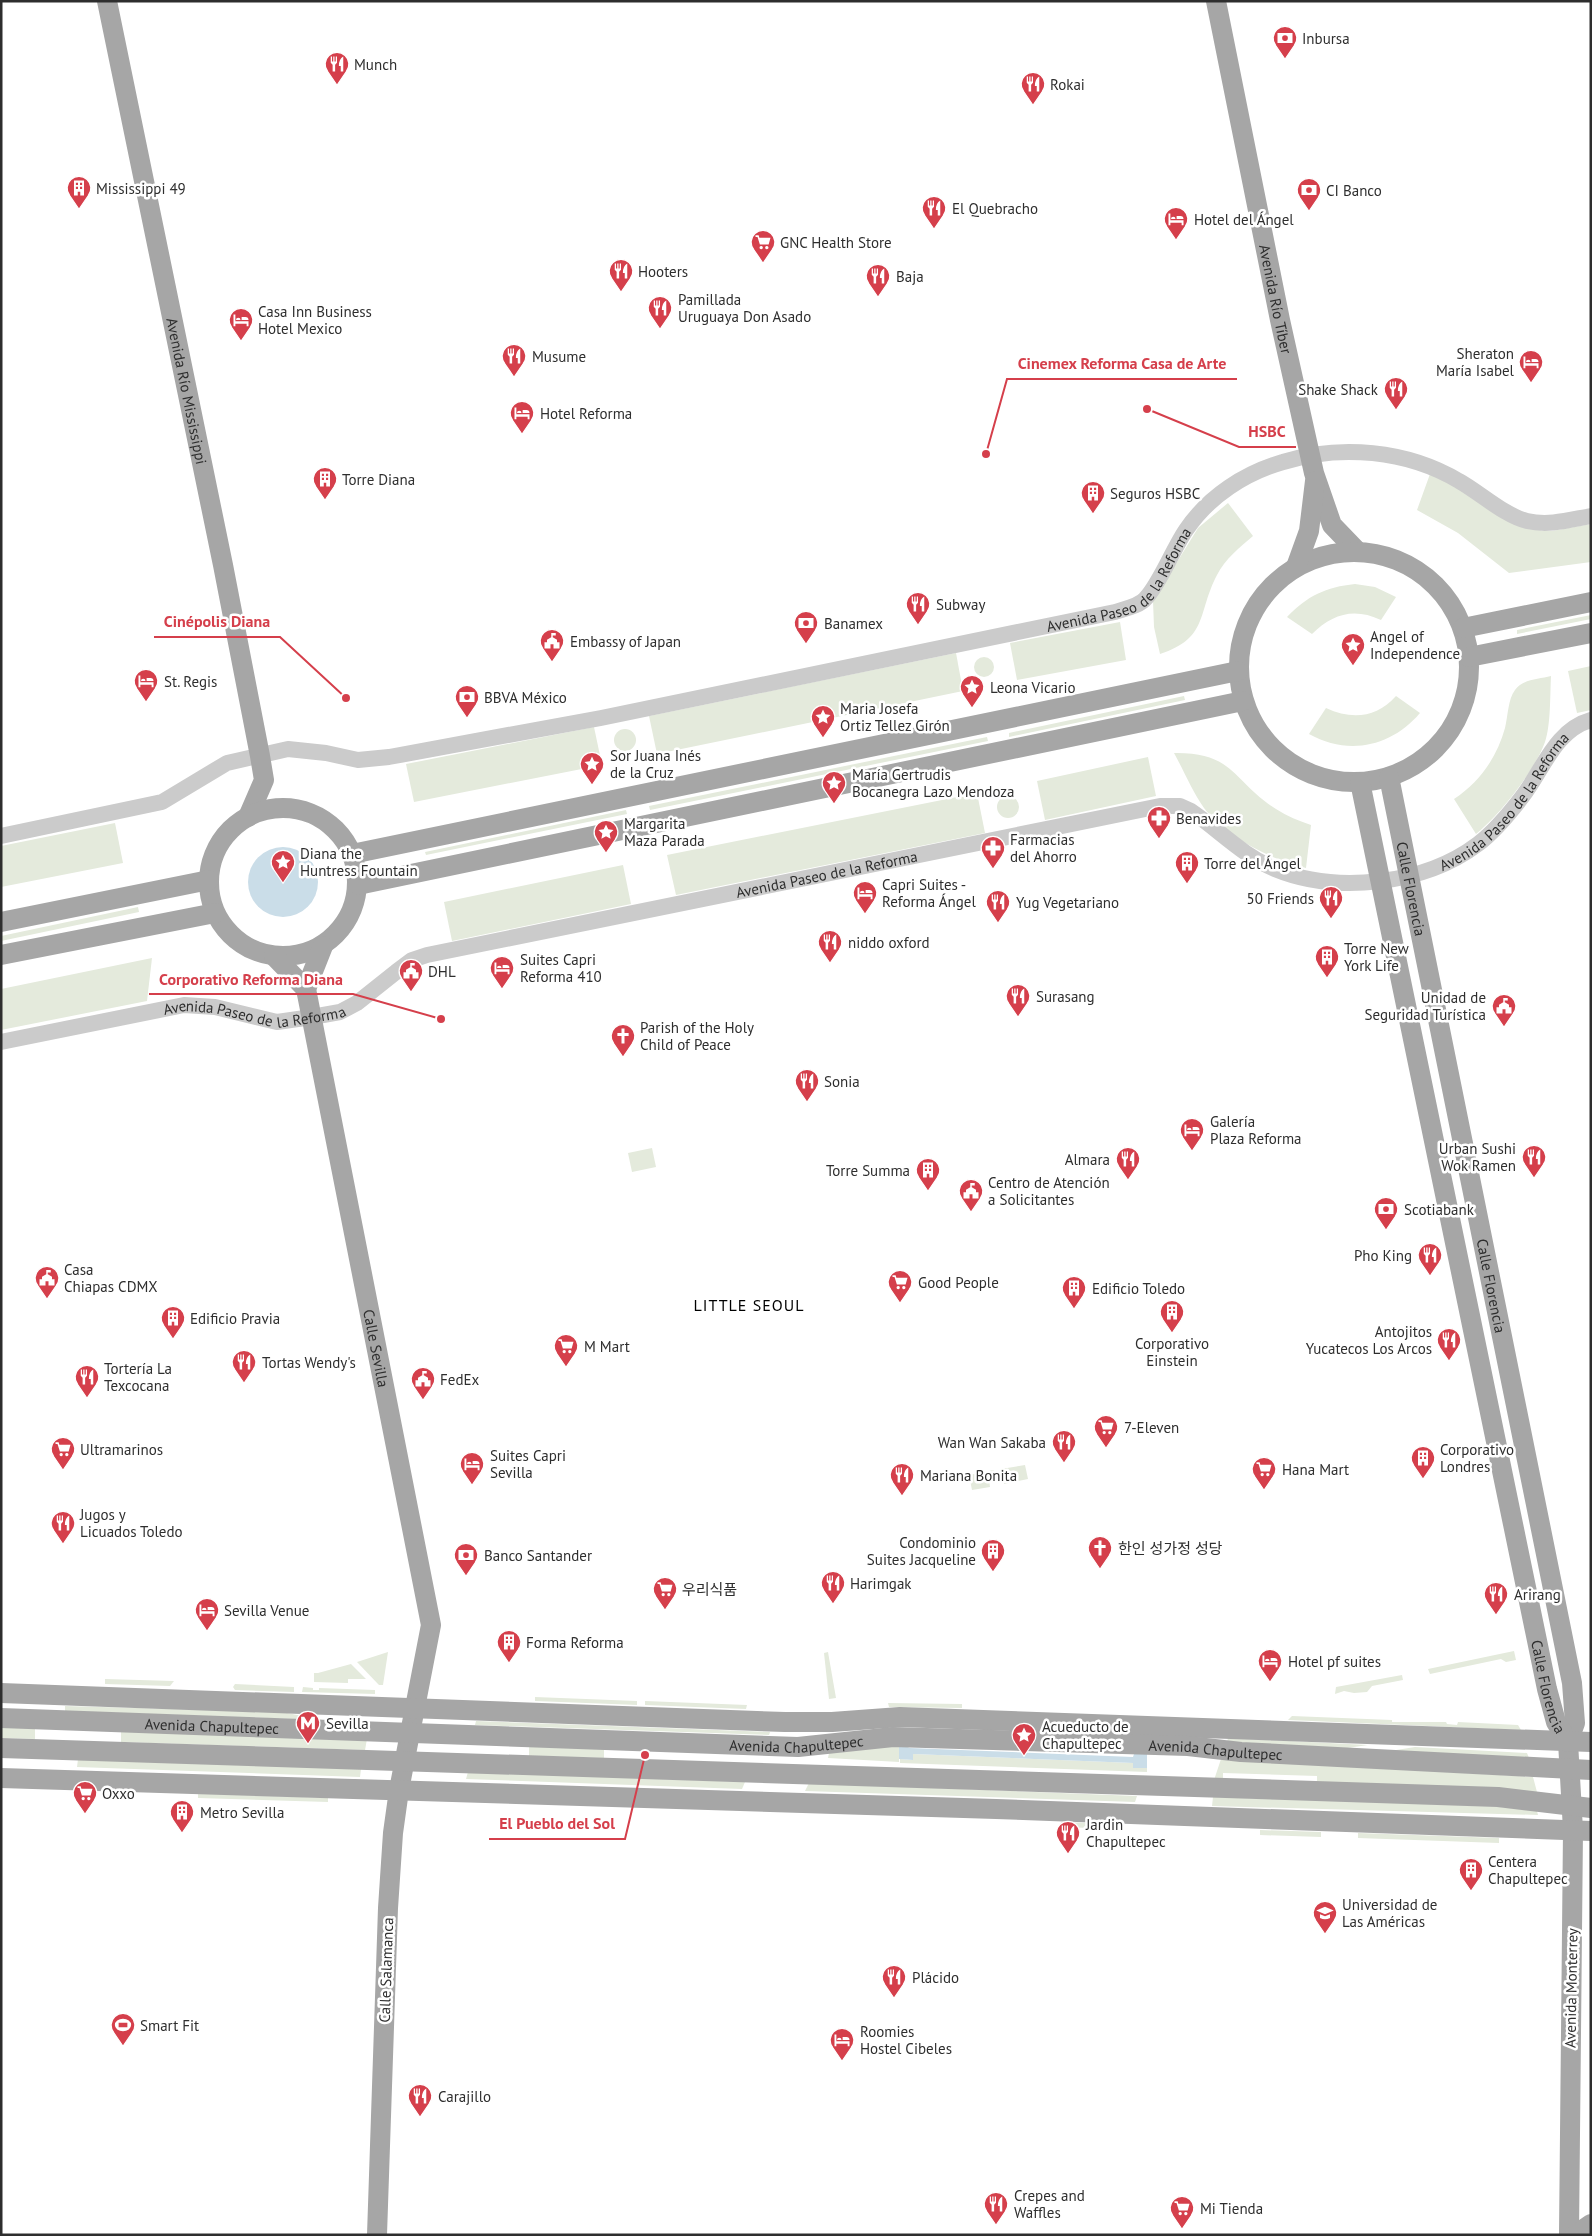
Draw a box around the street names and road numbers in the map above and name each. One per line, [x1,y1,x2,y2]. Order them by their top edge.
street label: Avenida Río Tíber [1256,243,1297,355]
street label: Avenida Río Mississippi [163,316,212,466]
street label: Avenida Paseo de la Reforma [1045,523,1195,635]
street label: Avenida Paseo de la Reforma [1436,728,1572,874]
street label: Calle Florencia [1393,840,1430,937]
street label: Avenida Paseo de la Reforma [734,846,919,901]
street label: Avenida Paseo de la Reforma [161,995,349,1031]
street label: Calle Florencia [1473,1237,1511,1334]
street label: Calle Sevilla [360,1308,394,1389]
street label: Calle Florencia [1528,1638,1570,1737]
street label: Avenida Chapultepec [144,1714,280,1738]
street label: Avenida Chapultepec [729,1731,865,1757]
street label: Avenida Chapultepec [1148,1735,1283,1764]
street label: Calle Salamanca [375,1917,397,2023]
street label: Avenida Monterrey [1560,1928,1582,2048]

